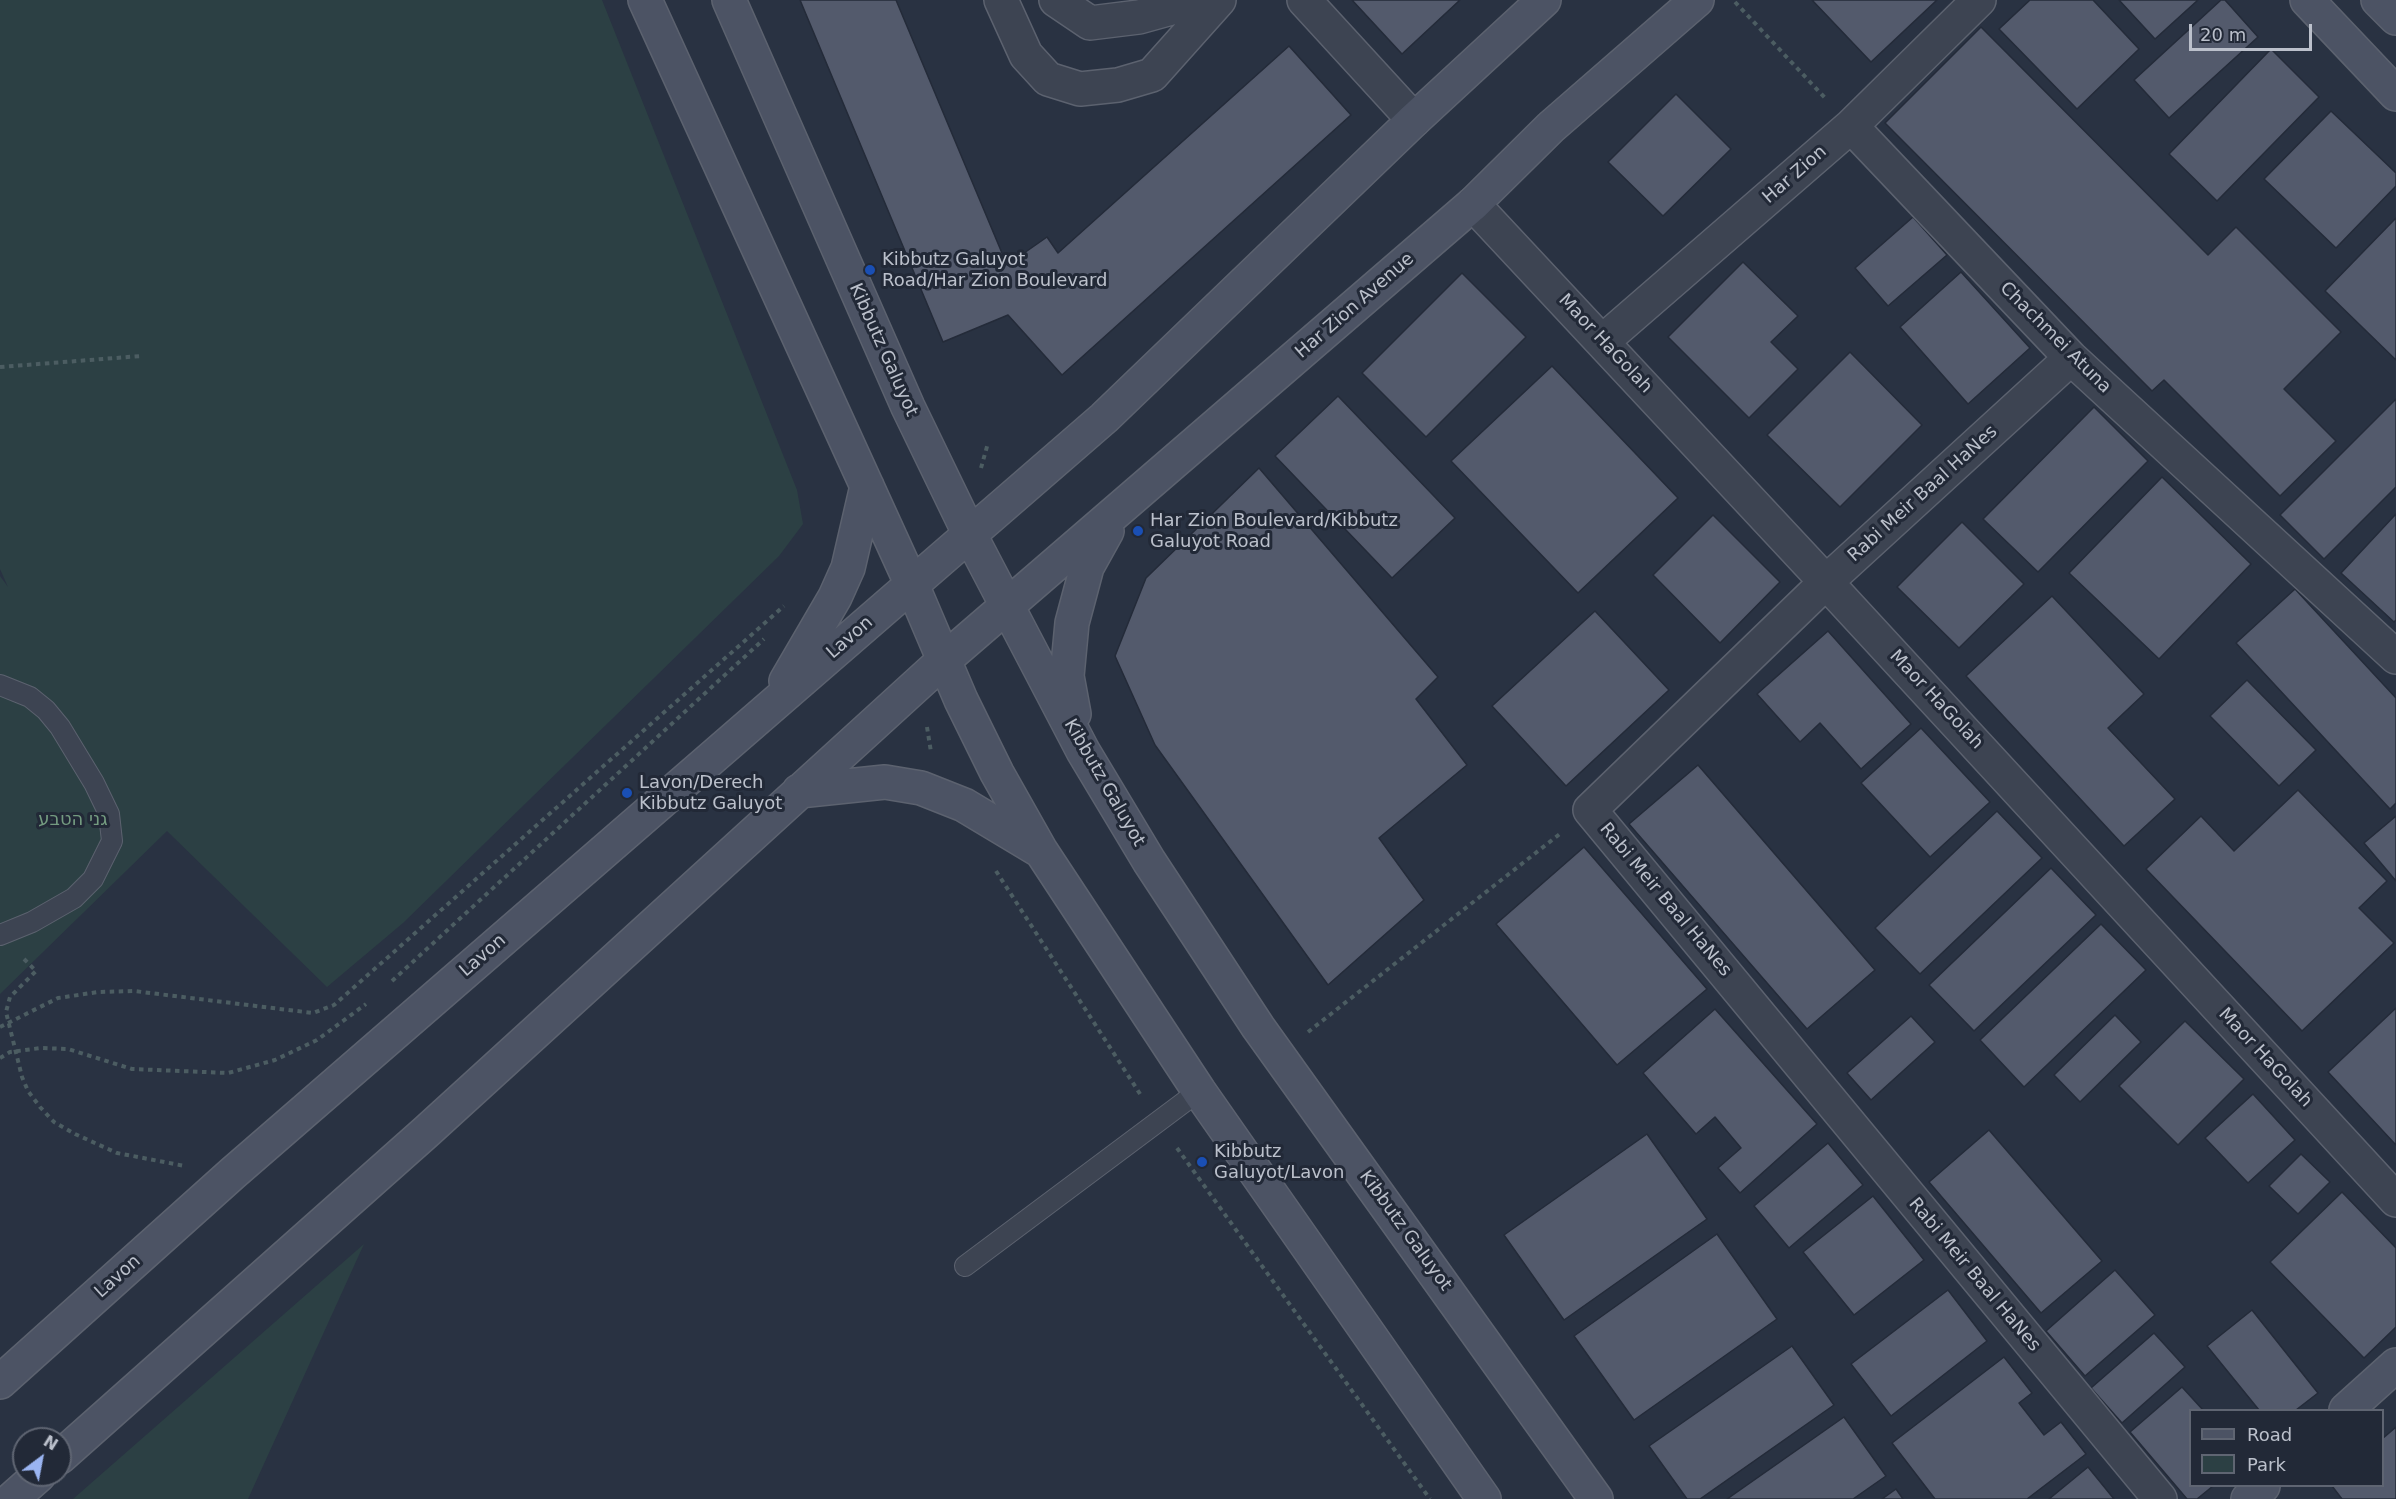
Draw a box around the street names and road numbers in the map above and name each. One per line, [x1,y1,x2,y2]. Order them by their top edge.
street label: Har Zion [1759,141,1831,209]
street label: Har Zion Avenue [1291,249,1419,363]
street label: Chachmei Atuna [1995,278,2115,398]
street label: Kibbutz Galuyot [844,280,922,420]
street label: Maor HaGolah [1554,290,1656,398]
street label: Rabi Meir Baal HaNes [1844,421,2002,567]
street label: Lavon [822,612,878,664]
street label: Maor HaGolah [1885,646,1987,754]
street label: Kibbutz Galuyot [1059,716,1149,850]
street label: Rabi Meir Baal HaNes [1594,819,1736,981]
street label: Lavon [455,930,511,982]
street label: Maor HaGolah [2214,1004,2316,1112]
street label: Kibbutz Galuyot [1354,1167,1456,1295]
street label: Rabi Meir Baal HaNes [1903,1194,2045,1356]
street label: Lavon [91,1251,145,1303]

